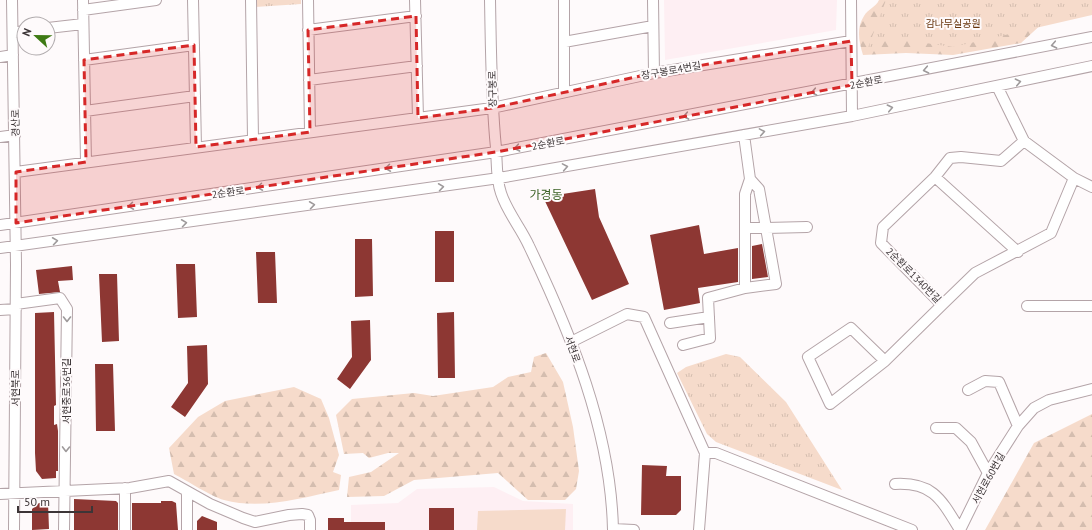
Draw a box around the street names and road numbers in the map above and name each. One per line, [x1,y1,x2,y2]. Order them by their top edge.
street label: 장구봉로4번길 [640,59,702,82]
street label: 장구봉로 [486,70,499,108]
street label: 2순환로 [849,73,884,92]
street label: 경산로 [9,109,22,137]
street label: 2순환로 [531,134,566,153]
street label: 2순환로 [211,184,245,201]
street label: 2순환로1340번길 [883,245,944,306]
street label: 서현로 [562,334,583,364]
street label: 서현중로36번길 [60,358,73,424]
street label: 서현북로 [9,370,22,406]
street label: 서현로60번길 [969,450,1008,506]

